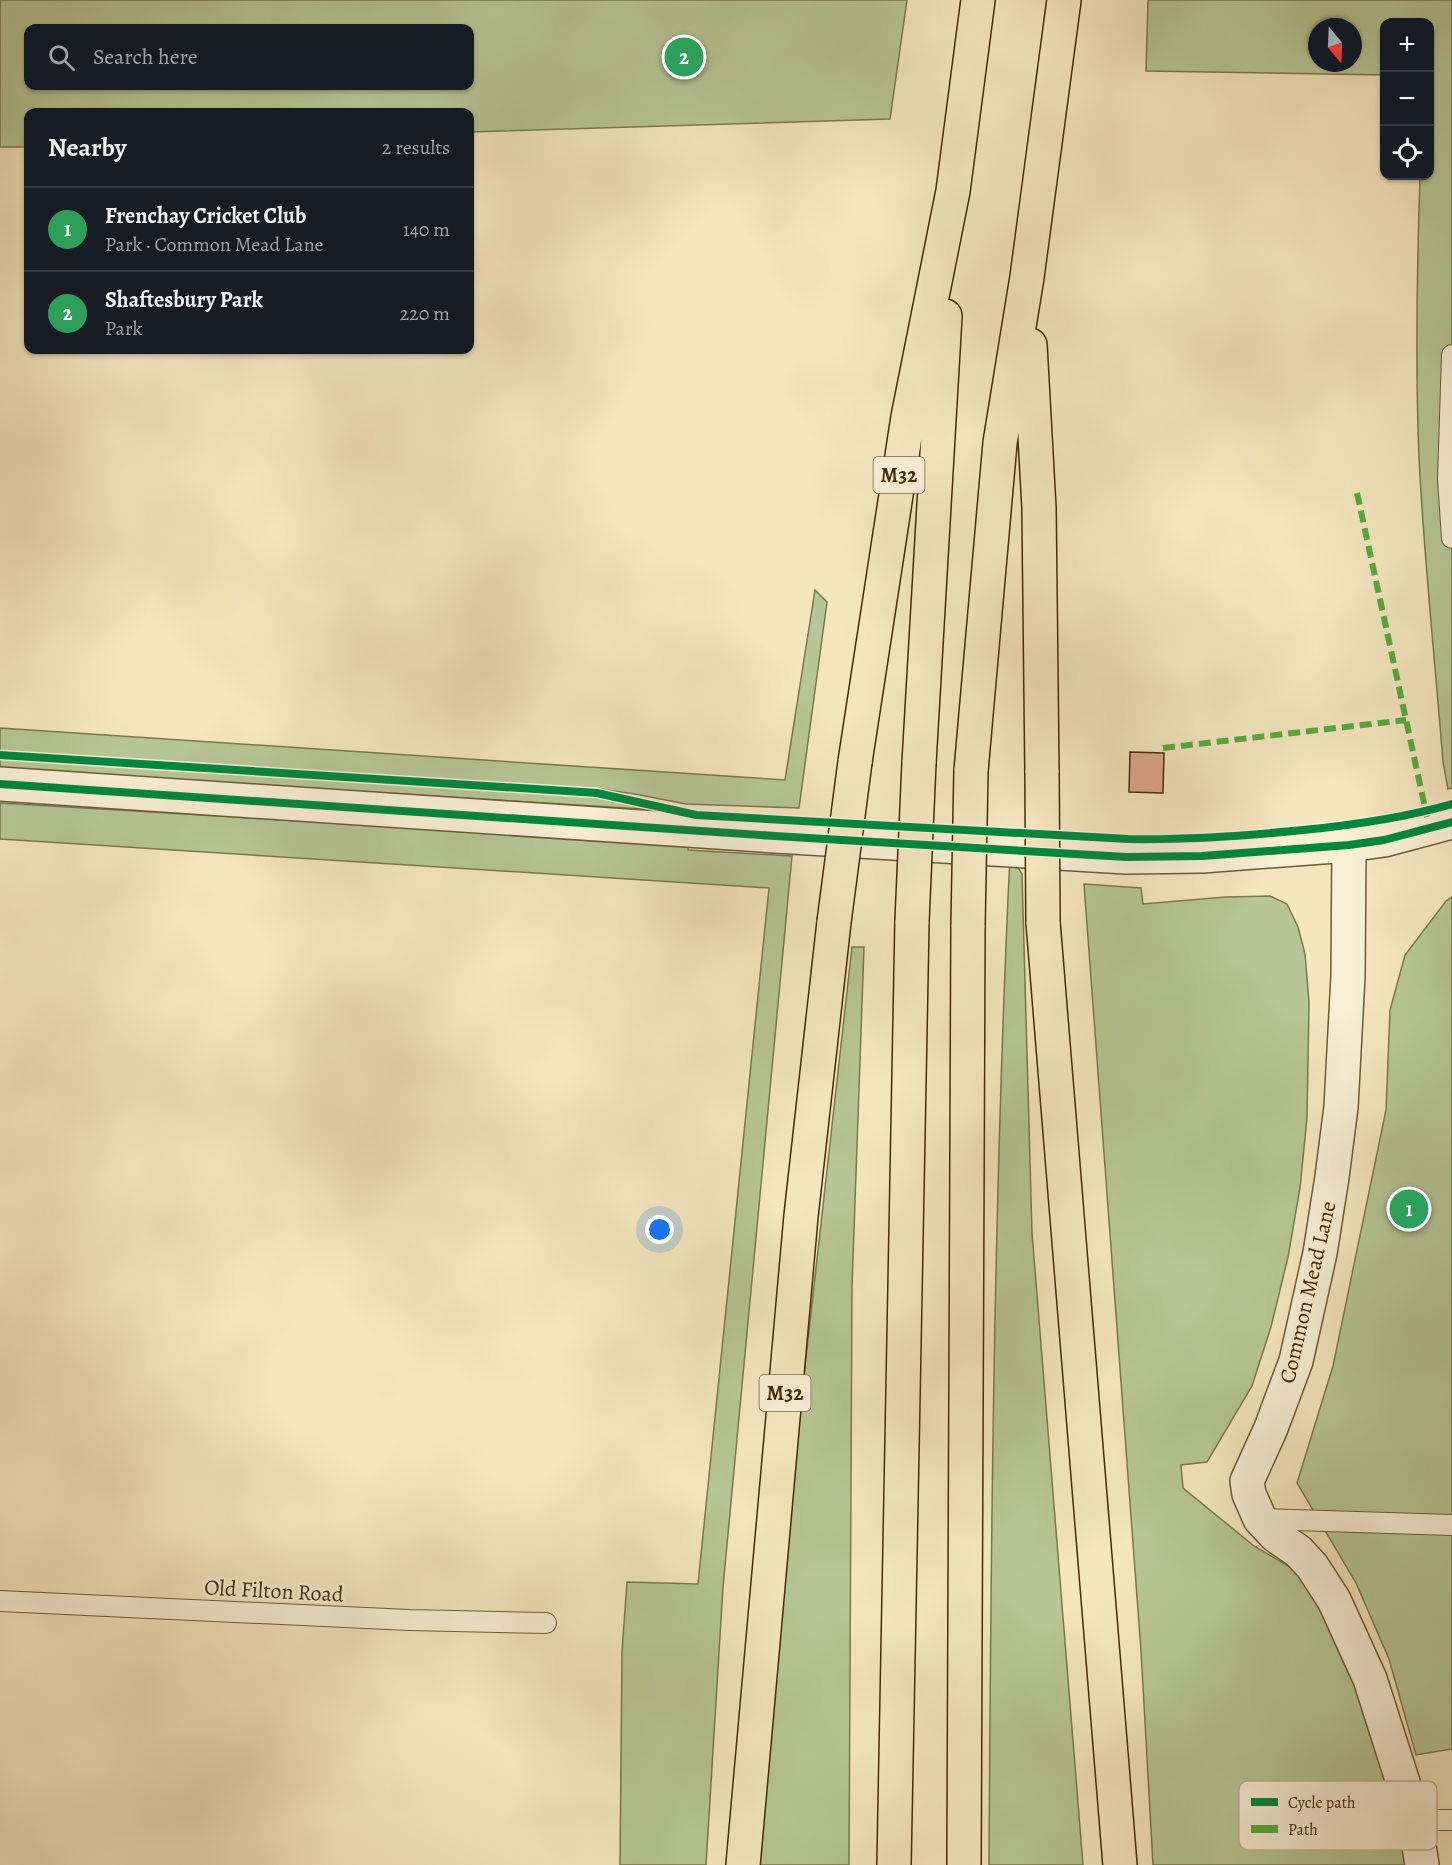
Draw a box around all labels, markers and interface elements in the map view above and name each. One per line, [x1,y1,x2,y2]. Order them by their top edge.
north arrow [1308,18,1362,72]
map controls [1380,18,1434,180]
button: + [1380,18,1434,72]
search box [24,24,474,90]
pin: 2 [664,34,704,80]
icon: search [45,41,78,74]
text: Search here [93,42,198,72]
button: − [1380,72,1434,126]
button: locate [1380,126,1434,180]
text: Nearby [48,130,127,165]
text: 2 results [382,134,450,161]
text: Frenchay Cricket Club [105,201,306,231]
text: 1 [64,216,71,243]
text: 140 m [403,216,450,243]
text: Park · Common Mead Lane [105,231,324,258]
text: Shaftesbury Park [105,285,263,315]
text: 2 [63,300,72,327]
text: 220 m [400,300,450,327]
text: Park [105,315,143,342]
road number: M32 [874,457,924,493]
pin: 1 [1390,1186,1428,1232]
street label: Common Mead Lane [1272,1198,1344,1386]
your location [645,1215,674,1244]
road number: M32 [760,1375,810,1411]
street label: Old Filton Road [203,1572,345,1610]
legend [1239,1781,1437,1850]
text: Cycle path [1288,1792,1356,1814]
text: Path [1288,1819,1318,1841]

